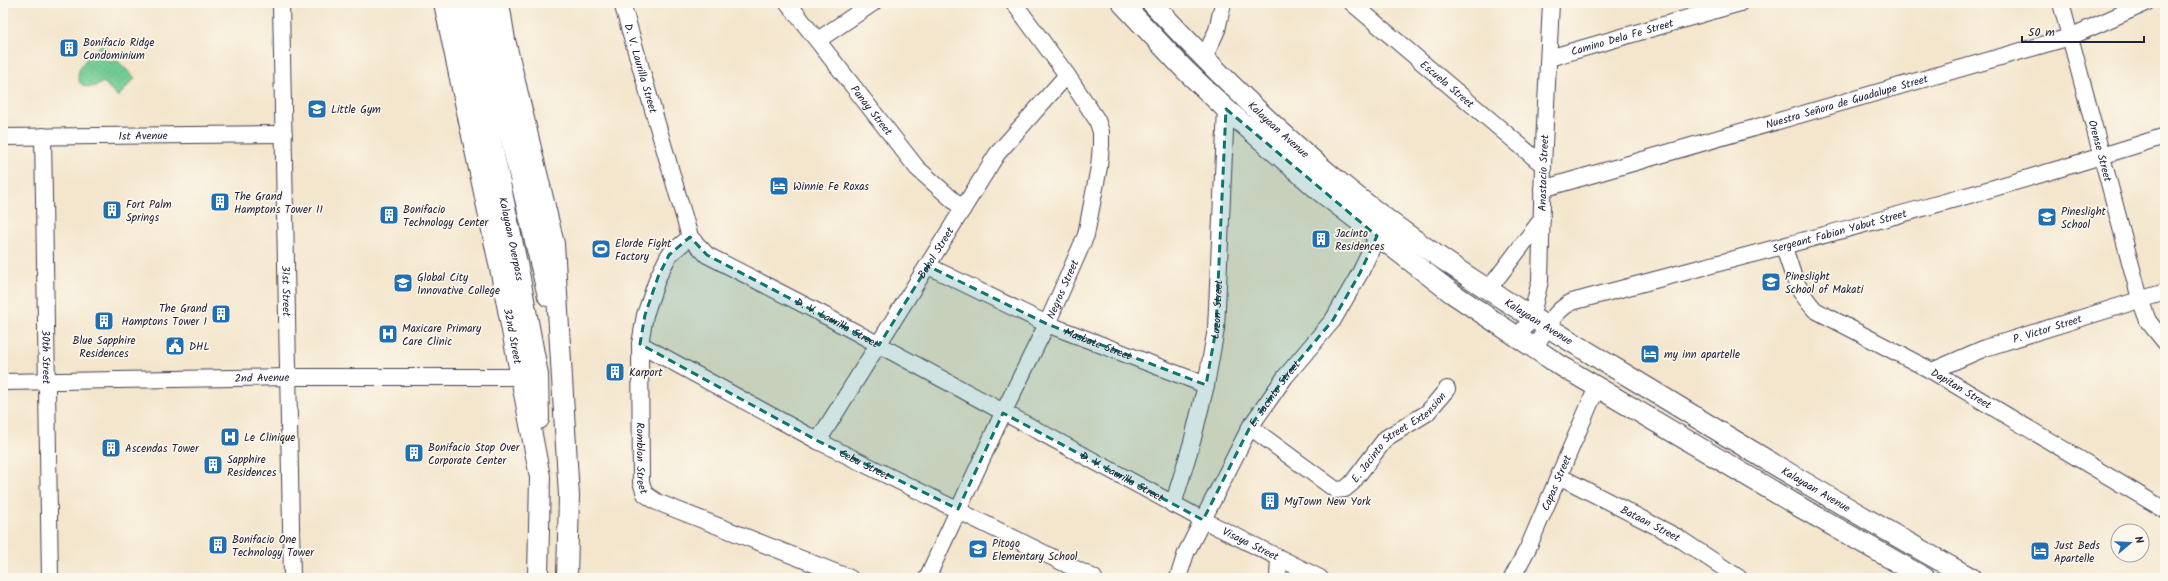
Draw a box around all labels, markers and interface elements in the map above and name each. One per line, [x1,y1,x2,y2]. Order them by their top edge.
street label: Camino Dela Fe Street [1569,14,1676,61]
scale bar [2022,18,2144,44]
street label: D. V. Laurilla Street [618,22,662,116]
text: 50 m [2028,23,2055,42]
place label: Bonifacio Ridge Condominium [83,34,154,65]
building icon: Bonifacio Ridge Condominium [58,37,80,59]
street label: Escuela Street [1415,56,1478,113]
street label: Nuestra Señora de Guadalupe Street [1764,70,1931,134]
street label: Panay Street [845,82,897,140]
street label: Kalayaan Avenue [1243,97,1313,163]
school or university icon: Little Gym [306,98,328,120]
place label: Little Gym [331,101,381,119]
street label: Orense Street [2083,118,2117,185]
street label: 1st Avenue [118,127,168,146]
street label: Anastacio Street [1534,134,1555,212]
hotel icon: Winnie Fe Roxas [768,175,790,197]
place label: Winnie Fe Roxas [793,178,869,196]
place label: The Grand Hamptons Tower II [234,188,323,219]
building icon: The Grand Hamptons Tower II [209,191,231,213]
street label: Kalayaan Overpass [493,195,528,283]
place label: Fort Palm Springs [126,196,172,227]
building icon: Fort Palm Springs [101,199,123,221]
place label: Bonifacio Technology Center [403,201,490,232]
place label: Pineslight School [2061,203,2107,234]
building icon: Bonifacio Technology Center [378,204,400,226]
street label: Sergeant Fabian Yabut Street [1771,205,1910,258]
school or university icon: Pineslight School [2036,206,2058,228]
street label: Bohol Street [913,223,960,283]
place label: Jacinto Residences [1335,225,1385,256]
building icon: Jacinto Residences [1310,228,1332,250]
place label: Elorde Fight Factory [615,235,672,266]
sports icon: Elorde Fight Factory [590,238,612,260]
street label: Negros Street [1042,256,1084,322]
street label: 31st Street [276,265,295,317]
place label: Pineslight School of Makati [1785,268,1864,299]
place label: Global City Innovative College [417,269,500,300]
school or university icon: Pineslight School of Makati [1760,271,1782,293]
school or university icon: Global City Innovative College [392,272,414,294]
street label: Luzon Street [1206,279,1228,341]
street label: D. V. Laurilla Street [792,294,882,353]
street label: Kalayaan Avenue [1500,294,1576,351]
place label: The Grand Hamptons Tower I [122,300,208,331]
building icon: The Grand Hamptons Tower I [210,303,232,325]
street label: 32nd Street [498,307,526,366]
building icon: Blue Sapphire Residences [93,310,115,332]
street label: P. Victor Street [2011,310,2085,349]
place label: Maxicare Primary Care Clinic [402,320,482,351]
hospital icon: Maxicare Primary Care Clinic [377,323,399,345]
street label: Masbate Street [1061,323,1135,366]
street label: 30th Street [36,330,55,385]
place label: Blue Sapphire Residences [73,332,136,363]
public building icon: DHL [164,335,186,357]
place label: DHL [189,338,209,356]
hotel icon: my inn apartelle [1639,343,1661,365]
place label: my inn apartelle [1664,346,1740,364]
street label: E. Jacinto Street [1245,356,1306,431]
building icon: Karport [604,361,626,383]
place label: Karport [629,364,663,382]
street label: Dapitan Street [1927,364,1995,415]
street label: 2nd Avenue [235,369,289,388]
street label: E. Jacinto Street Extension [1347,388,1451,487]
street label: Romblon Street [631,422,653,497]
hospital icon: Le Clinique [219,426,241,448]
place label: Le Clinique [244,429,295,447]
building icon: Ascendas Tower [100,437,122,459]
place label: Bonifacio Stop Over Corporate Center [428,439,521,470]
place label: Ascendas Tower [125,440,200,458]
building icon: Bonifacio Stop Over Corporate Center [403,442,425,464]
street label: Cebu Street [836,445,894,486]
street label: D. V. Laurilla Street [1077,447,1167,508]
place label: Sapphire Residences [227,451,277,482]
street label: Capas Street [1537,452,1577,514]
building icon: Sapphire Residences [202,454,224,476]
street label: Kalayaan Avenue [1777,463,1854,518]
building icon: MyTown New York [1259,490,1281,512]
place label: MyTown New York [1284,493,1372,511]
street label: Bataan Street [1617,501,1684,547]
street label: Visaya Street [1219,523,1282,566]
north arrow [2110,523,2150,563]
place label: Bonifacio One Technology Tower [232,531,315,562]
building icon: Bonifacio One Technology Tower [207,534,229,556]
text: N [2129,534,2148,546]
place label: Pitogo Elementary School [992,535,1078,566]
place label: Just Beds Apartelle [2054,537,2100,568]
school or university icon: Pitogo Elementary School [967,538,989,560]
hotel icon: Just Beds Apartelle [2029,540,2051,562]

